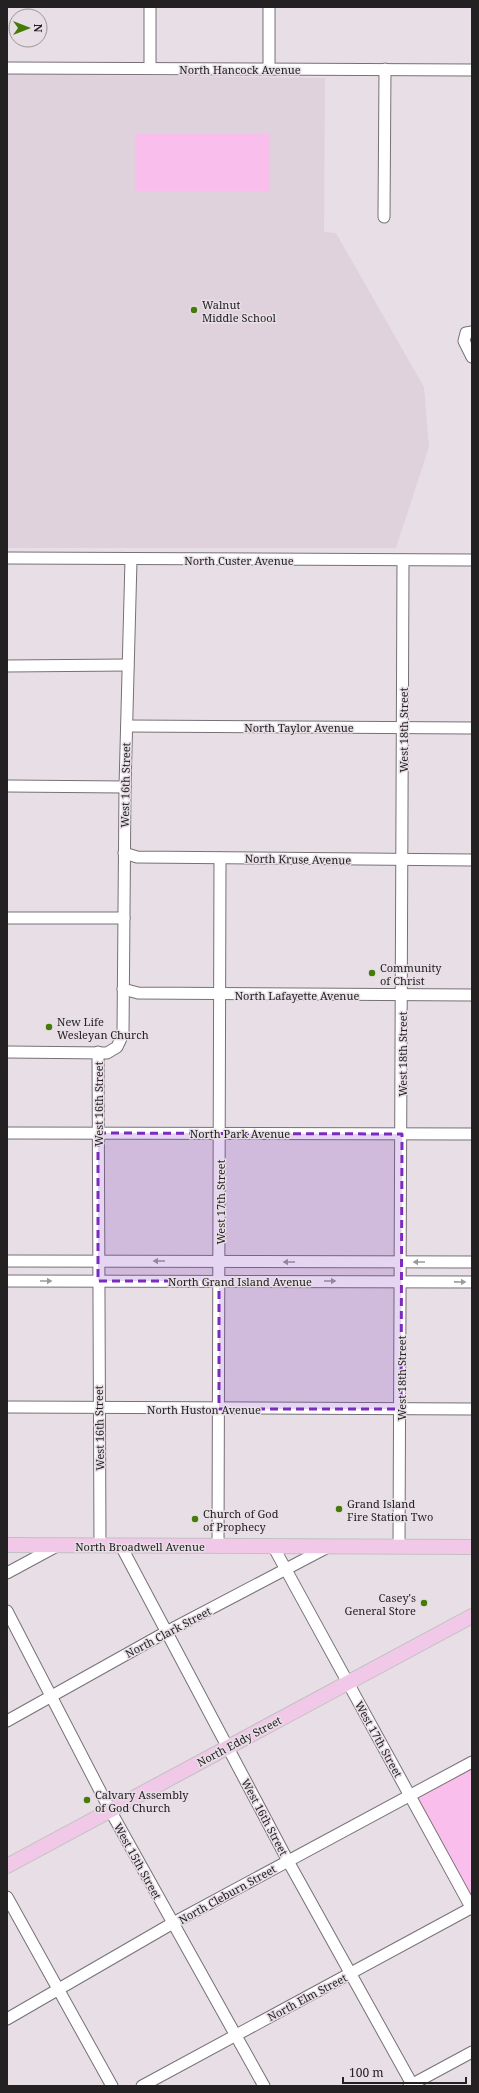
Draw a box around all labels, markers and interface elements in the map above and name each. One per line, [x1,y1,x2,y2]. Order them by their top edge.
north arrow [8,8,48,48]
text: N [31,24,46,33]
street label: North Hancock Avenue [179,62,301,77]
place label: Walnut Middle School [202,297,277,325]
marker: Walnut Middle School [189,305,199,315]
street label: North Custer Avenue [184,553,294,568]
street label: West 18th Street [396,687,411,773]
street label: North Taylor Avenue [244,720,354,735]
street label: West 16th Street [117,742,133,828]
street label: North Kruse Avenue [245,851,351,867]
place label: Community of Christ [380,960,442,988]
marker: Community of Christ [367,968,377,978]
street label: North Lafayette Avenue [235,988,359,1003]
street label: West 18th Street [395,1011,410,1097]
place label: New Life Wesleyan Church [57,1014,149,1042]
marker: New Life Wesleyan Church [44,1022,54,1032]
street label: West 16th Street [91,1061,106,1147]
street label: North Park Avenue [190,1126,290,1141]
street label: West 17th Street [213,1159,228,1245]
one-way arrow [152,1258,165,1264]
one-way arrow [282,1259,295,1265]
one-way arrow [412,1259,425,1265]
street label: North Grand Island Avenue [168,1274,312,1289]
one-way arrow [40,1278,53,1284]
one-way arrow [324,1278,337,1284]
one-way arrow [454,1279,467,1285]
street label: West 18th Street [394,1335,409,1421]
street label: West 16th Street [91,1385,107,1471]
street label: North Huston Avenue [147,1402,261,1417]
place label: Grand Island Fire Station Two [347,1496,433,1524]
marker: Grand Island Fire Station Two [334,1504,344,1514]
place label: Church of God of Prophecy [203,1506,279,1534]
marker: Church of God of Prophecy [190,1514,200,1524]
street label: North Broadwell Avenue [75,1539,205,1554]
place label: Casey's General Store [345,1590,416,1618]
marker: Casey's General Store [419,1598,429,1608]
street label: North Clark Street [122,1603,214,1661]
street label: West 17th Street [352,1698,406,1780]
street label: North Eddy Street [194,1712,284,1770]
street label: West 16th Street [238,1776,292,1858]
place label: Calvary Assembly of God Church [95,1787,189,1815]
marker: Calvary Assembly of God Church [82,1795,92,1805]
street label: West 15th Street [111,1820,165,1902]
street label: North Cleburn Street [176,1861,279,1927]
street label: North Elm Street [265,1970,349,2024]
scale bar [343,2059,466,2085]
text: 100 m [349,2064,384,2081]

